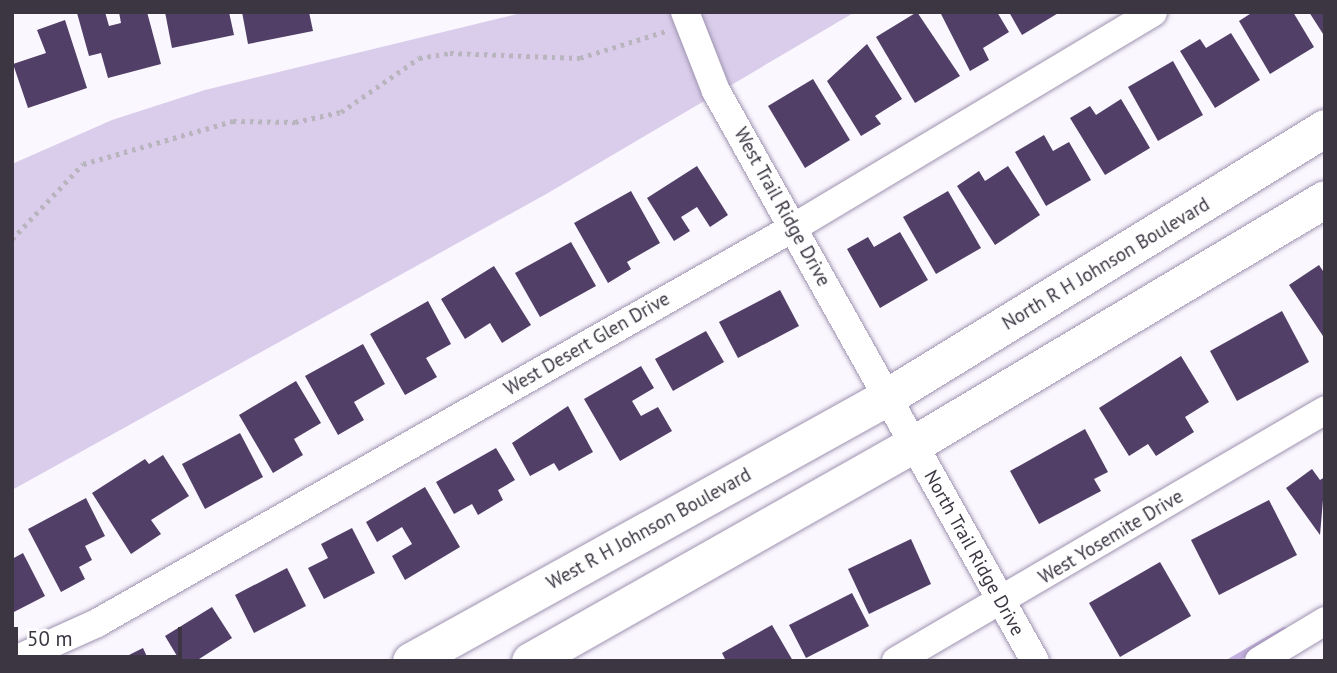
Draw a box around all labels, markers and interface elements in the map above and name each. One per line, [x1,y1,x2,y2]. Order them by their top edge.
street label: West Trail Ridge Drive [729,123,835,291]
street label: North R H Johnson Boulevard [998,193,1214,335]
street label: West Desert Glen Drive [500,287,674,401]
street label: West R H Johnson Boulevard [543,463,755,595]
street label: North Trail Ridge Drive [919,466,1029,640]
street label: West Yosemite Drive [1034,485,1188,589]
scale bar [18,614,186,658]
text: 50 m [27,625,73,652]

